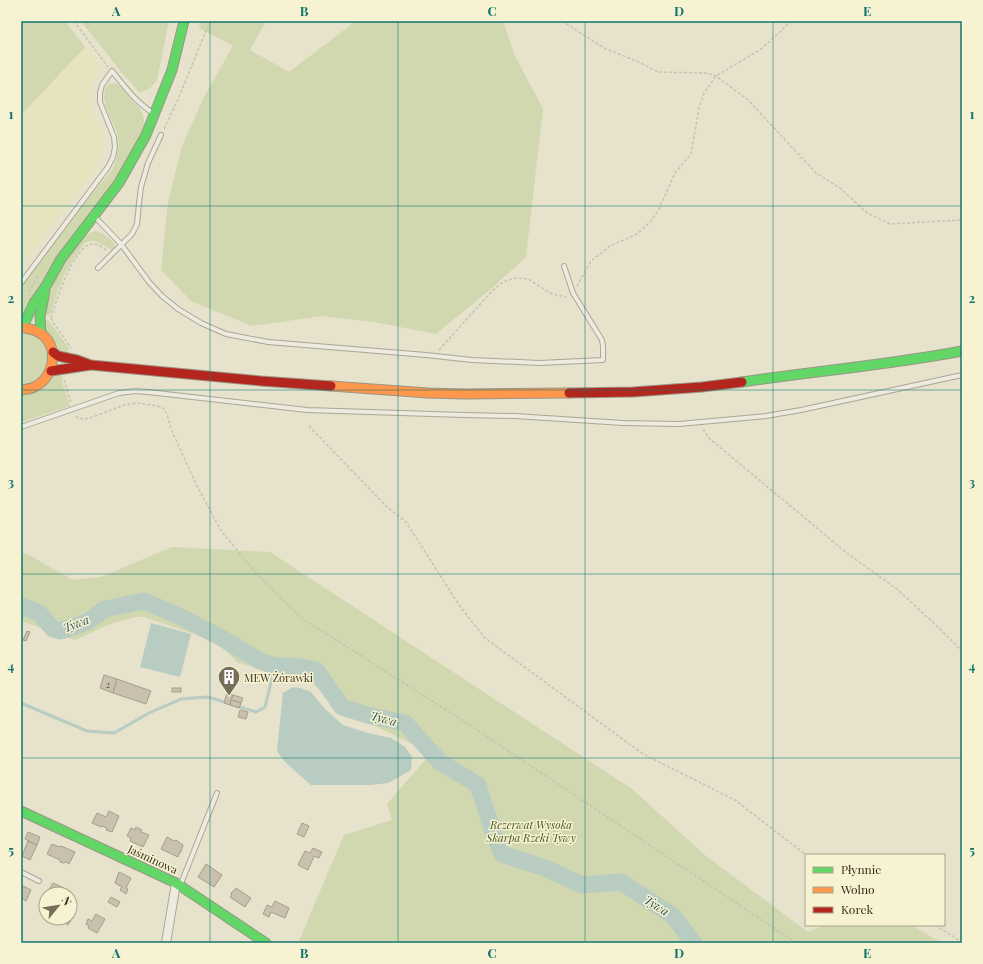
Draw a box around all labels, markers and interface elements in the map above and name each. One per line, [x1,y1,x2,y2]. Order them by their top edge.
text: A [111,2,121,19]
text: B [300,2,309,19]
text: C [487,2,497,19]
text: D [674,2,684,19]
text: E [863,2,871,19]
text: 1 [9,105,14,122]
text: 1 [970,105,975,122]
text: 2 [8,289,15,306]
text: 2 [969,289,976,306]
text: 3 [8,473,14,490]
text: 3 [969,473,975,490]
water label: Tywa [61,611,91,635]
text: 4 [8,657,15,674]
text: 4 [969,657,976,674]
building icon: MEW Żórawki [216,664,242,697]
place label: MEW Żórawki [244,670,313,685]
house number: 2 [106,678,110,690]
water label: Tywa [369,707,399,729]
park label: Rezerwat Wysoka Skarpa Rzeki Tywy [485,817,576,845]
text: 5 [8,841,14,858]
street label: Jaśminowa [125,841,181,877]
text: 5 [969,841,975,858]
legend [805,854,945,926]
text: Płynnie [841,861,881,877]
text: Wolno [840,881,875,897]
north arrow [38,886,78,926]
water label: Tywa [641,891,673,919]
text: N [59,894,76,908]
text: Korek [841,901,874,917]
text: A [111,944,121,961]
text: B [300,944,309,961]
text: C [487,944,497,961]
text: D [674,944,684,961]
text: E [863,944,871,961]

